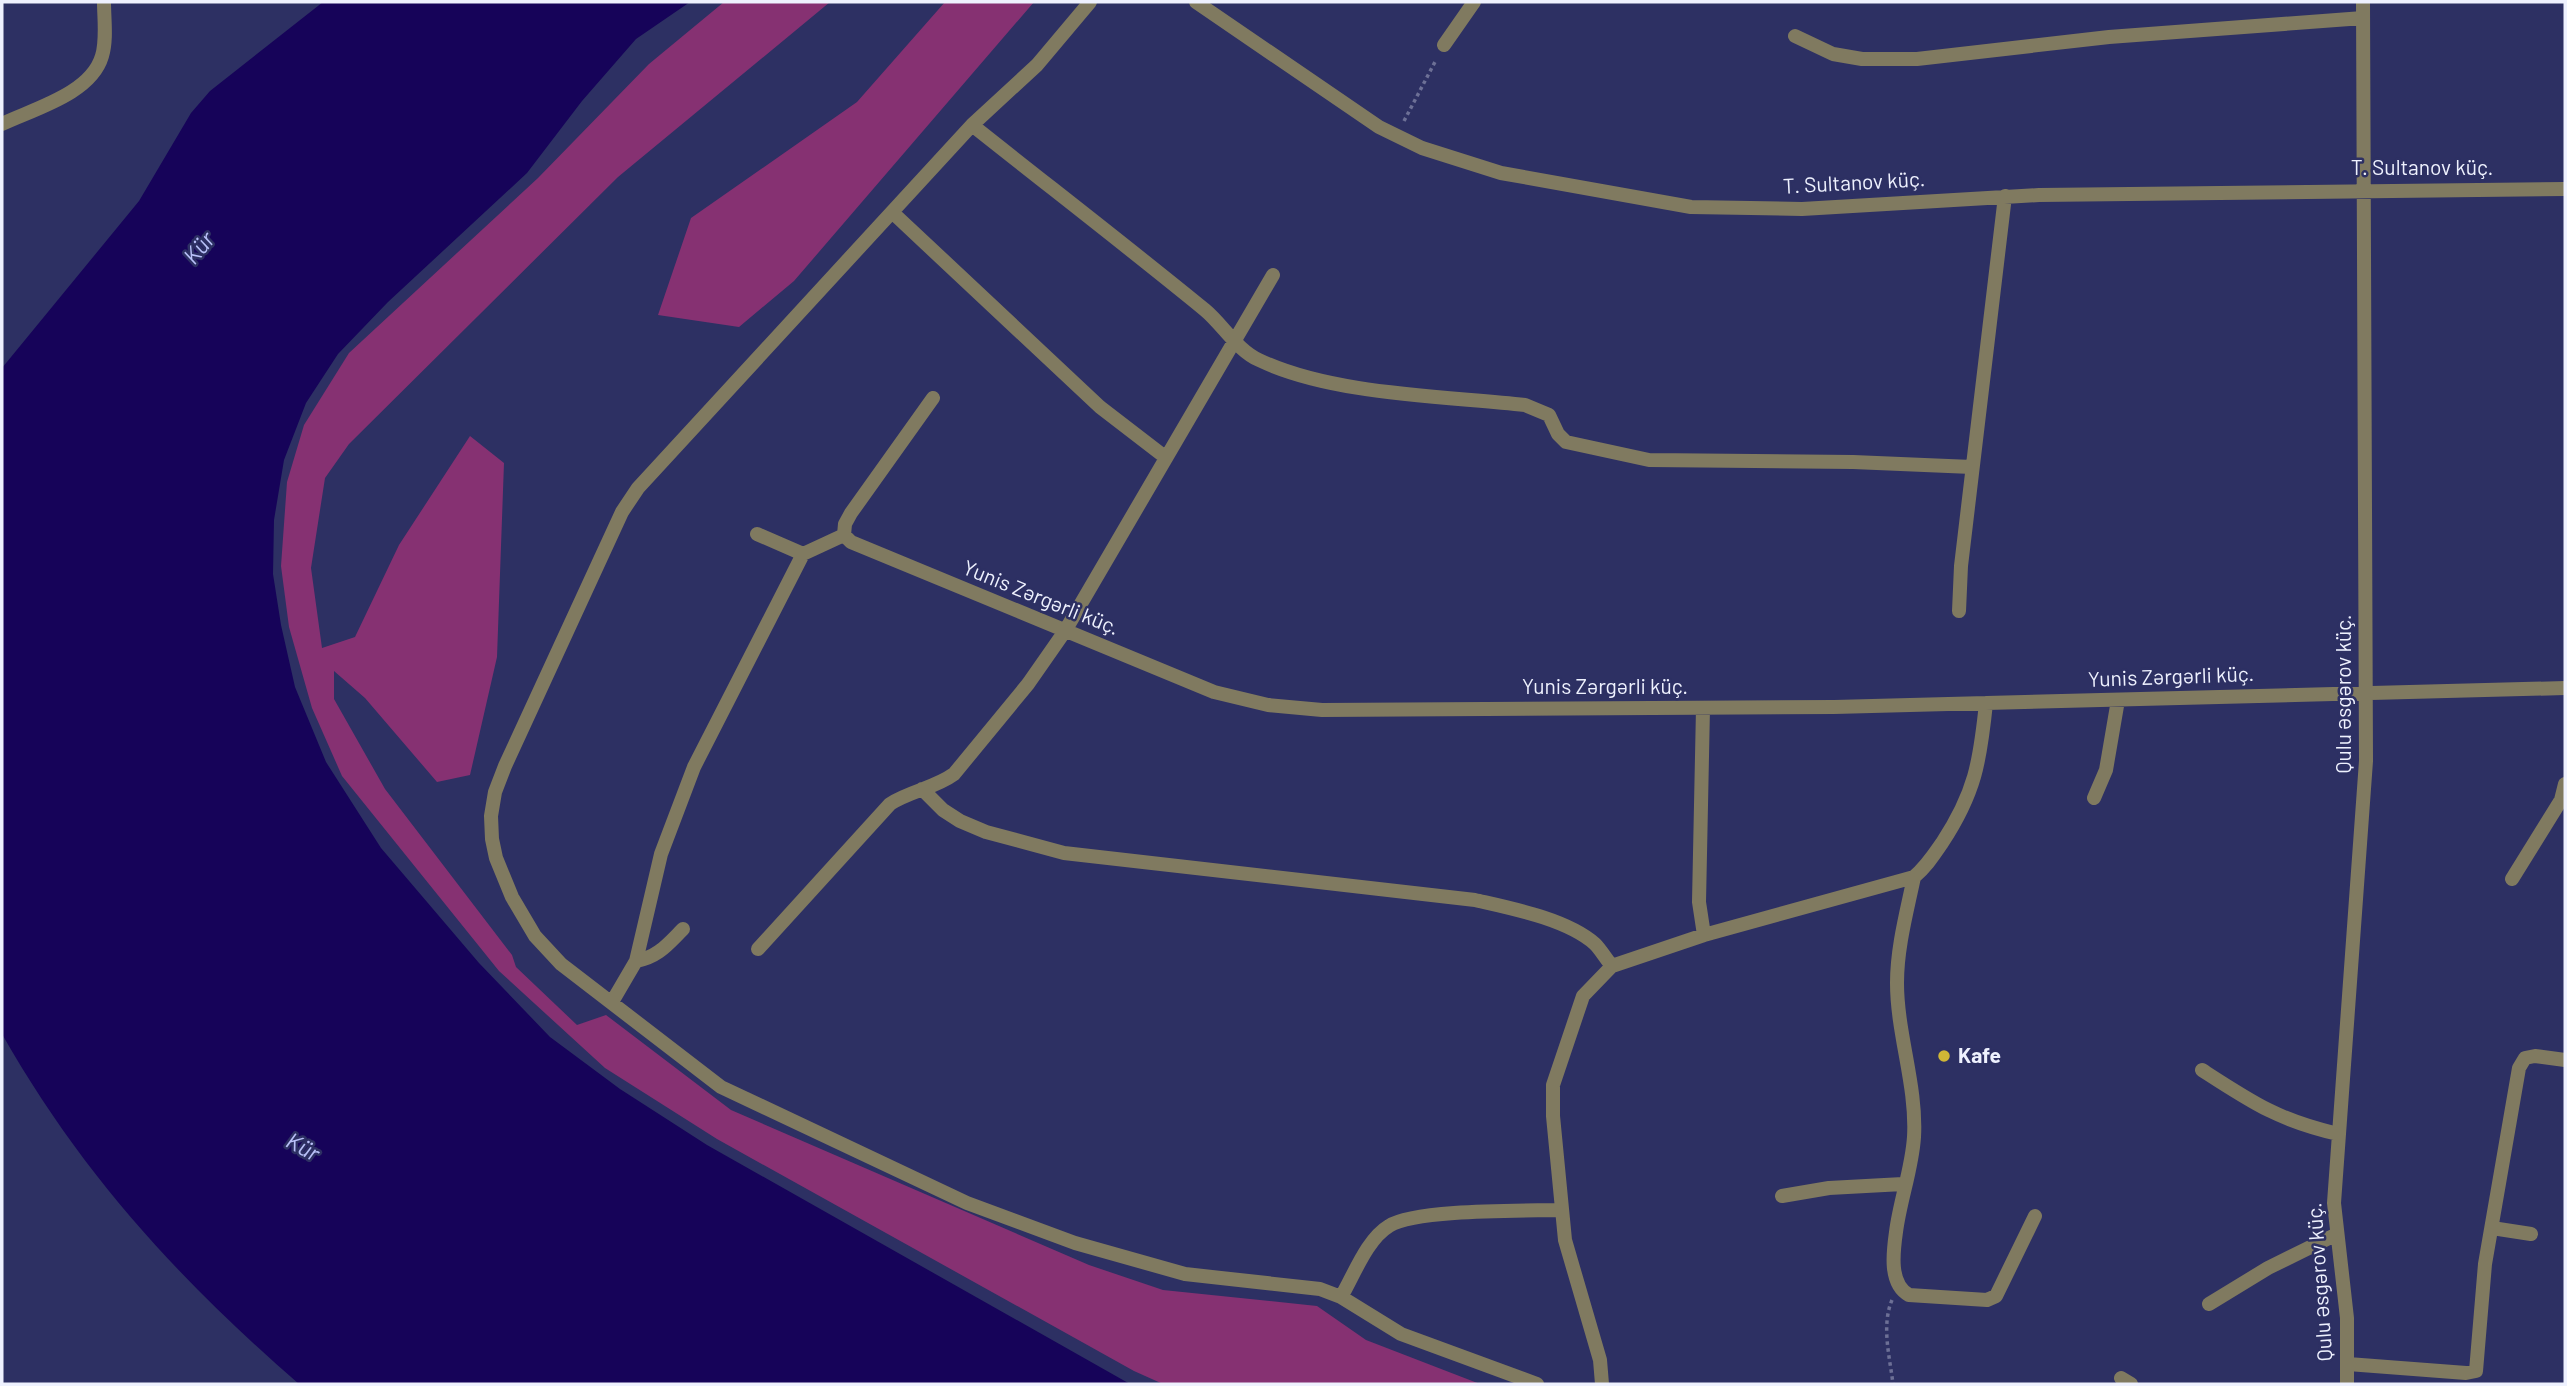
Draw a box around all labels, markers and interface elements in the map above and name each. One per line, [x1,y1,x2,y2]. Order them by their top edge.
street label: T. Sultanov küç. [2351,154,2493,179]
street label: T. Sultanov küç. [1782,165,1926,198]
water label: Kür [177,225,220,269]
street label: Yunis Zərgərli küç. [960,554,1123,639]
street label: Qulu Əsgərov küç. [2330,614,2355,774]
street label: Yunis Zərgərli küç. [2087,660,2254,691]
street label: Yunis Zərgərli küç. [1522,673,1688,698]
place label: Kafe [1958,1042,2001,1067]
marker: Kafe [1936,1048,1952,1064]
water label: Kür [282,1126,326,1167]
street label: Qulu Əsgərov küç. [2300,1202,2337,1362]

